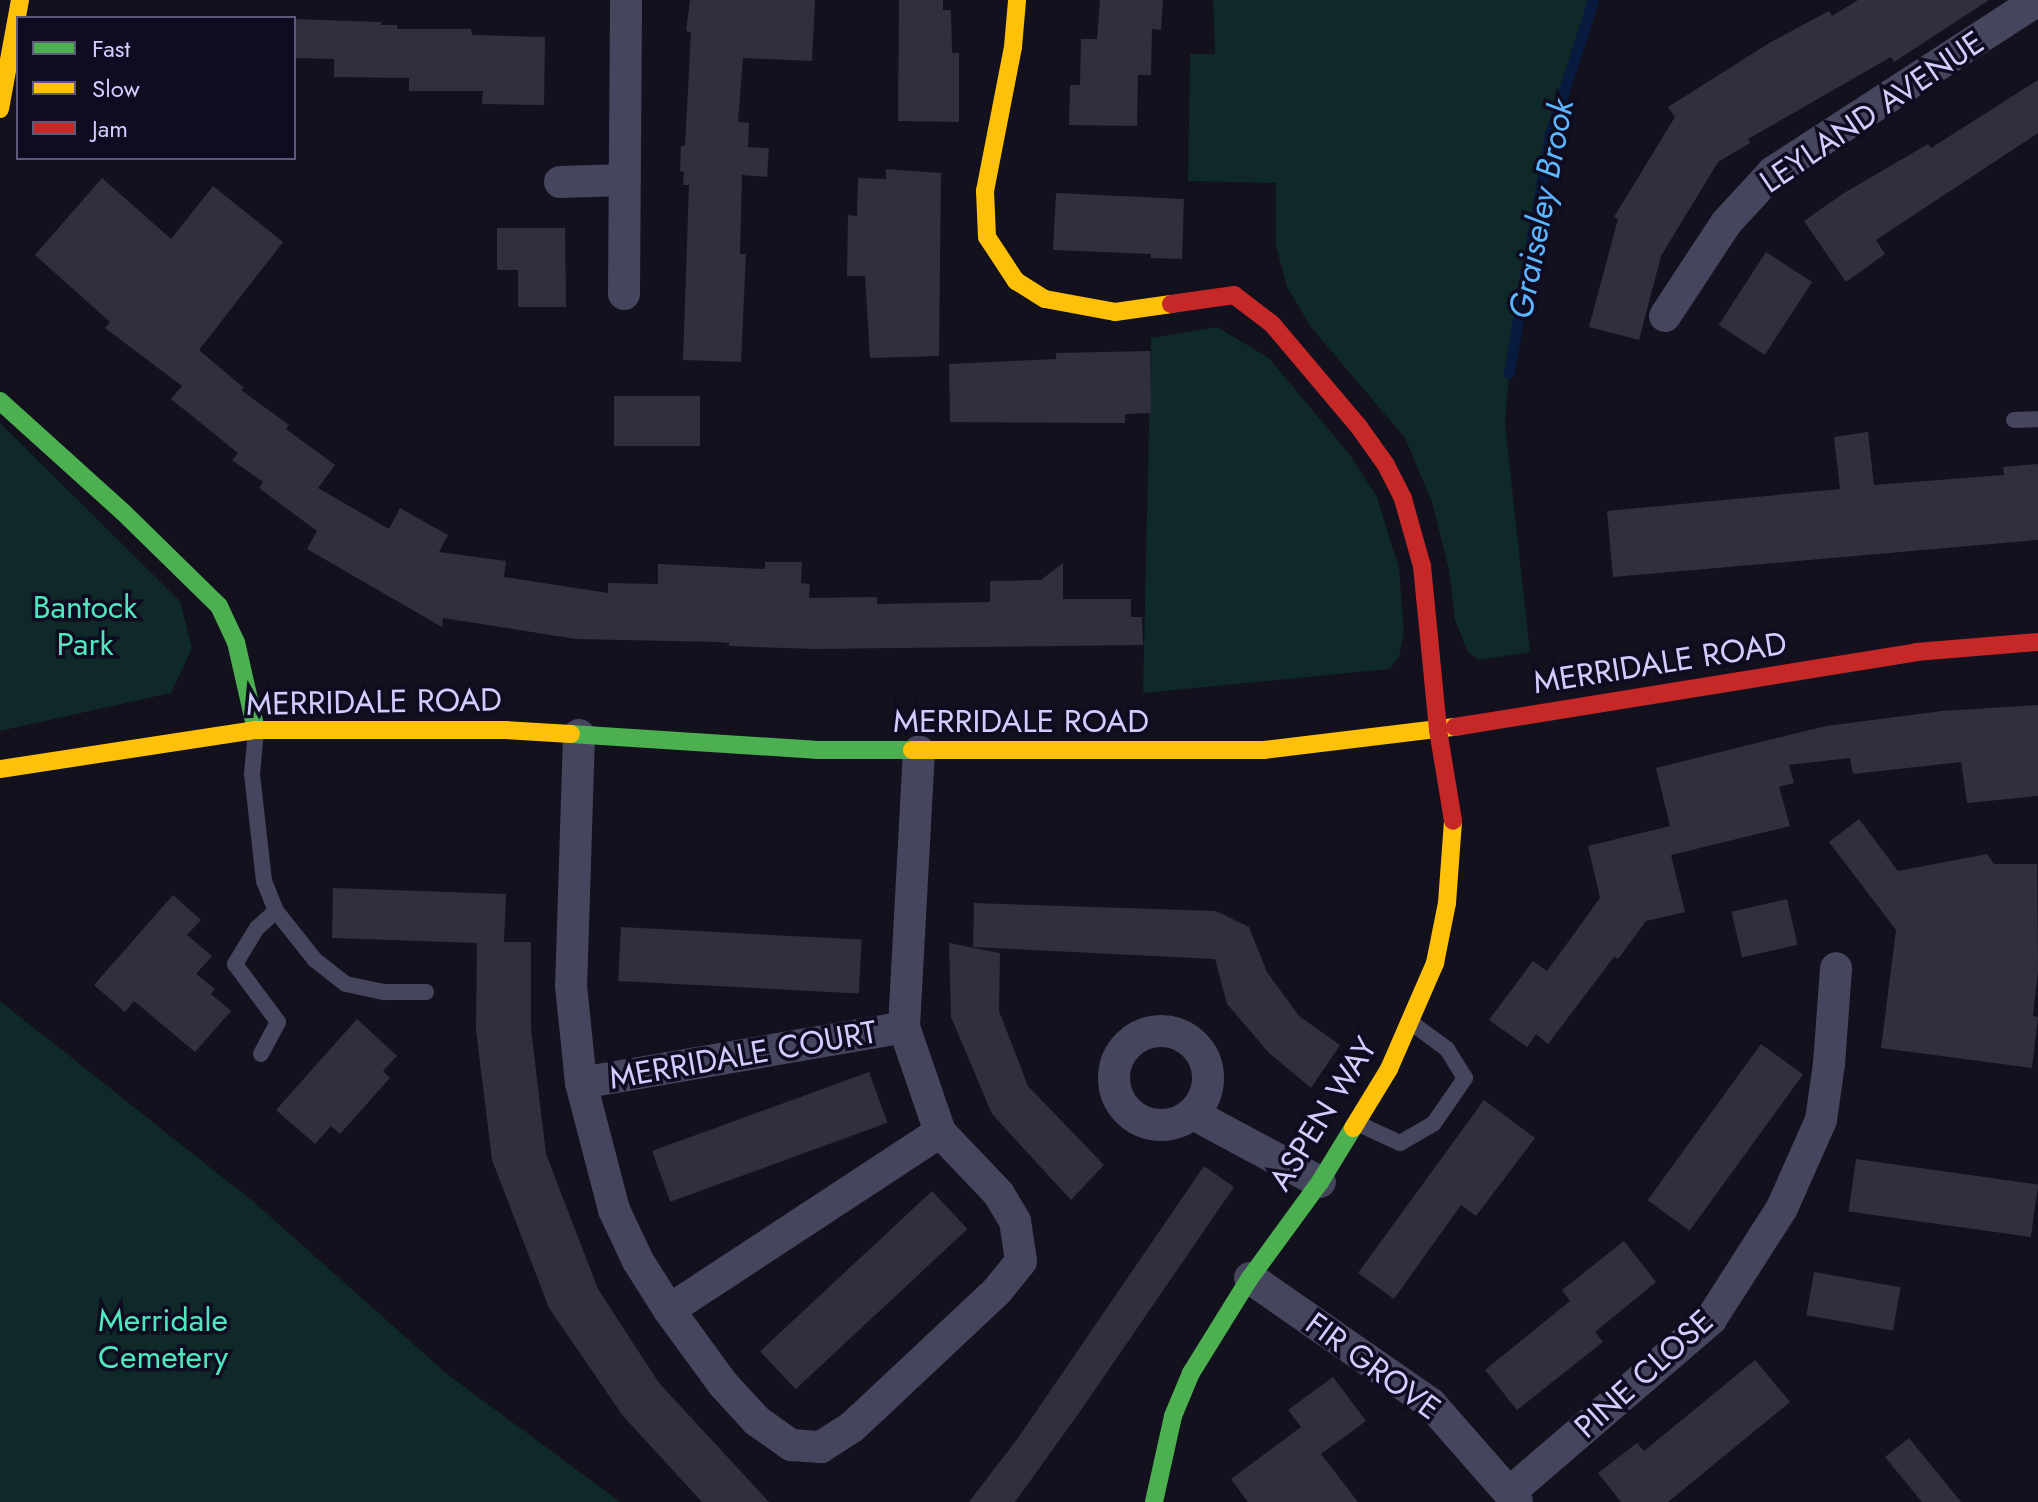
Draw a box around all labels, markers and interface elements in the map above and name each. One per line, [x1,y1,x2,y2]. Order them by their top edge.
legend [16,16,296,160]
street label: LEYLAND AVENUE [1753,23,1991,201]
text: Fast [92,31,130,66]
text: Slow [92,71,140,106]
water label: Graiseley Brook [1500,96,1582,322]
text: Jam [92,111,128,146]
park label: Bantock Park [33,589,137,664]
street label: MERRIDALE ROAD [1531,624,1789,702]
street label: MERRIDALE ROAD [246,681,502,723]
street label: MERRIDALE ROAD [893,702,1149,740]
street label: MERRIDALE COURT [606,1013,880,1097]
street label: ASPEN WAY [1261,1030,1385,1198]
park label: Merridale Cemetery [98,1302,228,1377]
street label: PINE CLOSE [1567,1302,1721,1446]
street label: FIR GROVE [1298,1304,1448,1428]

